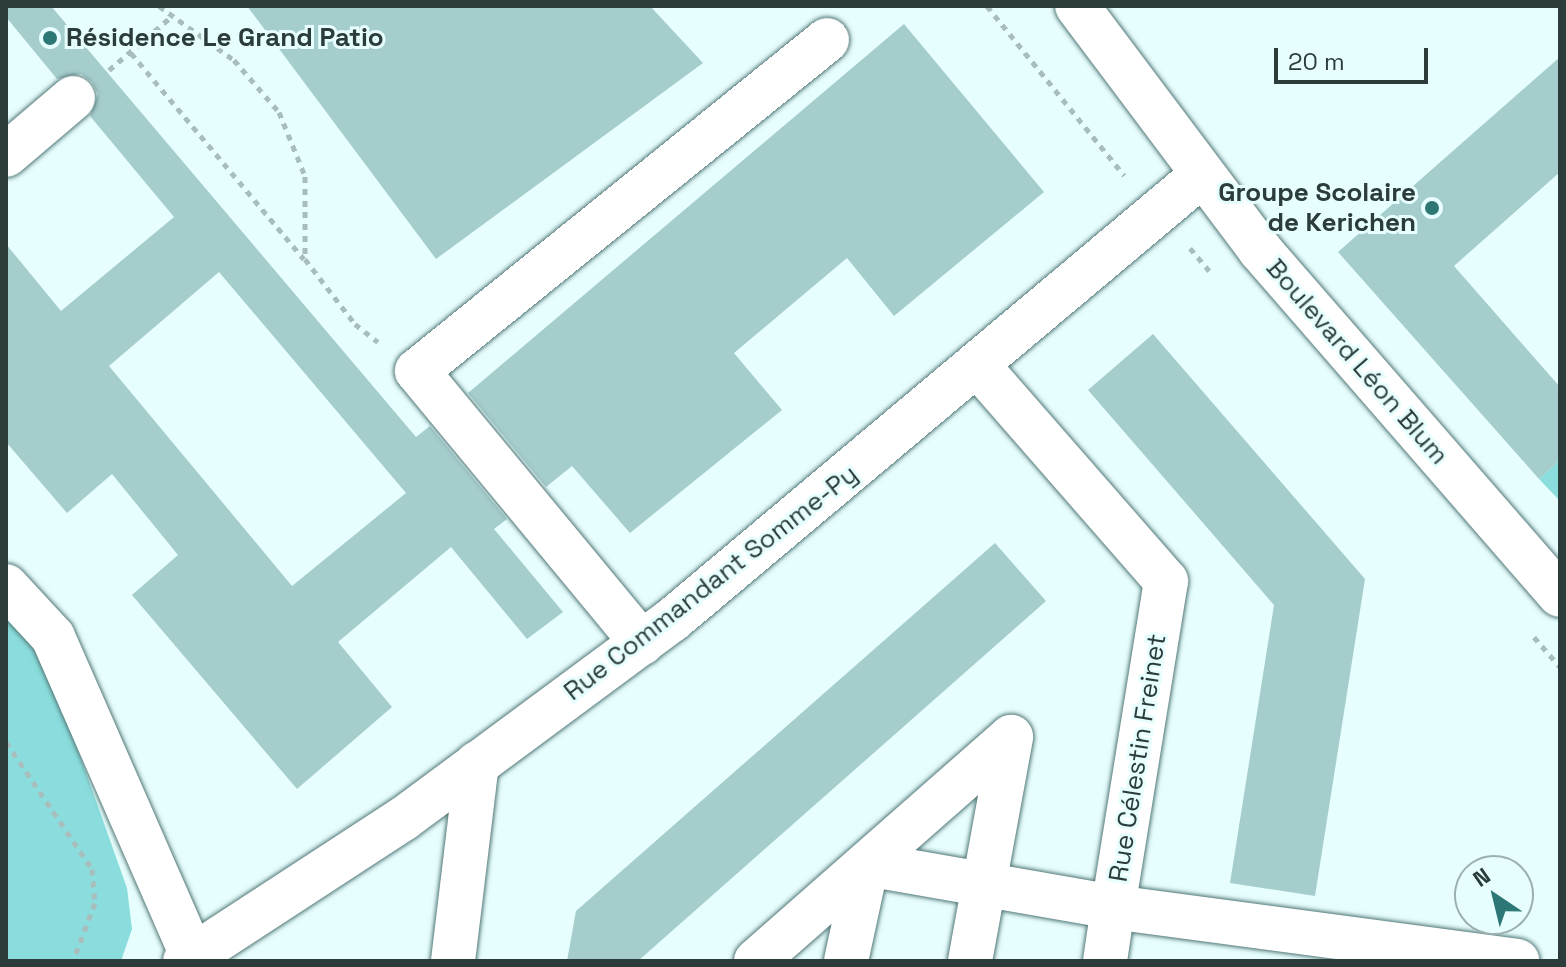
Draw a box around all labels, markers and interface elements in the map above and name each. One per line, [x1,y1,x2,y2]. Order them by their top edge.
place label: Résidence Le Grand Patio [66,22,384,54]
marker: Résidence Le Grand Patio [41,29,59,47]
scale bar [1278,32,1432,82]
text: 20 m [1288,46,1345,77]
place label: Groupe Scolaire de Kerichen [1218,177,1416,238]
marker: Groupe Scolaire de Kerichen [1423,199,1441,217]
street label: Boulevard Léon Blum [1259,253,1455,471]
street label: Rue Commandant Somme-Py [558,459,864,707]
street label: Rue Célestin Freinet [1103,632,1173,884]
north arrow [1454,855,1534,935]
text: N [1467,861,1495,893]

